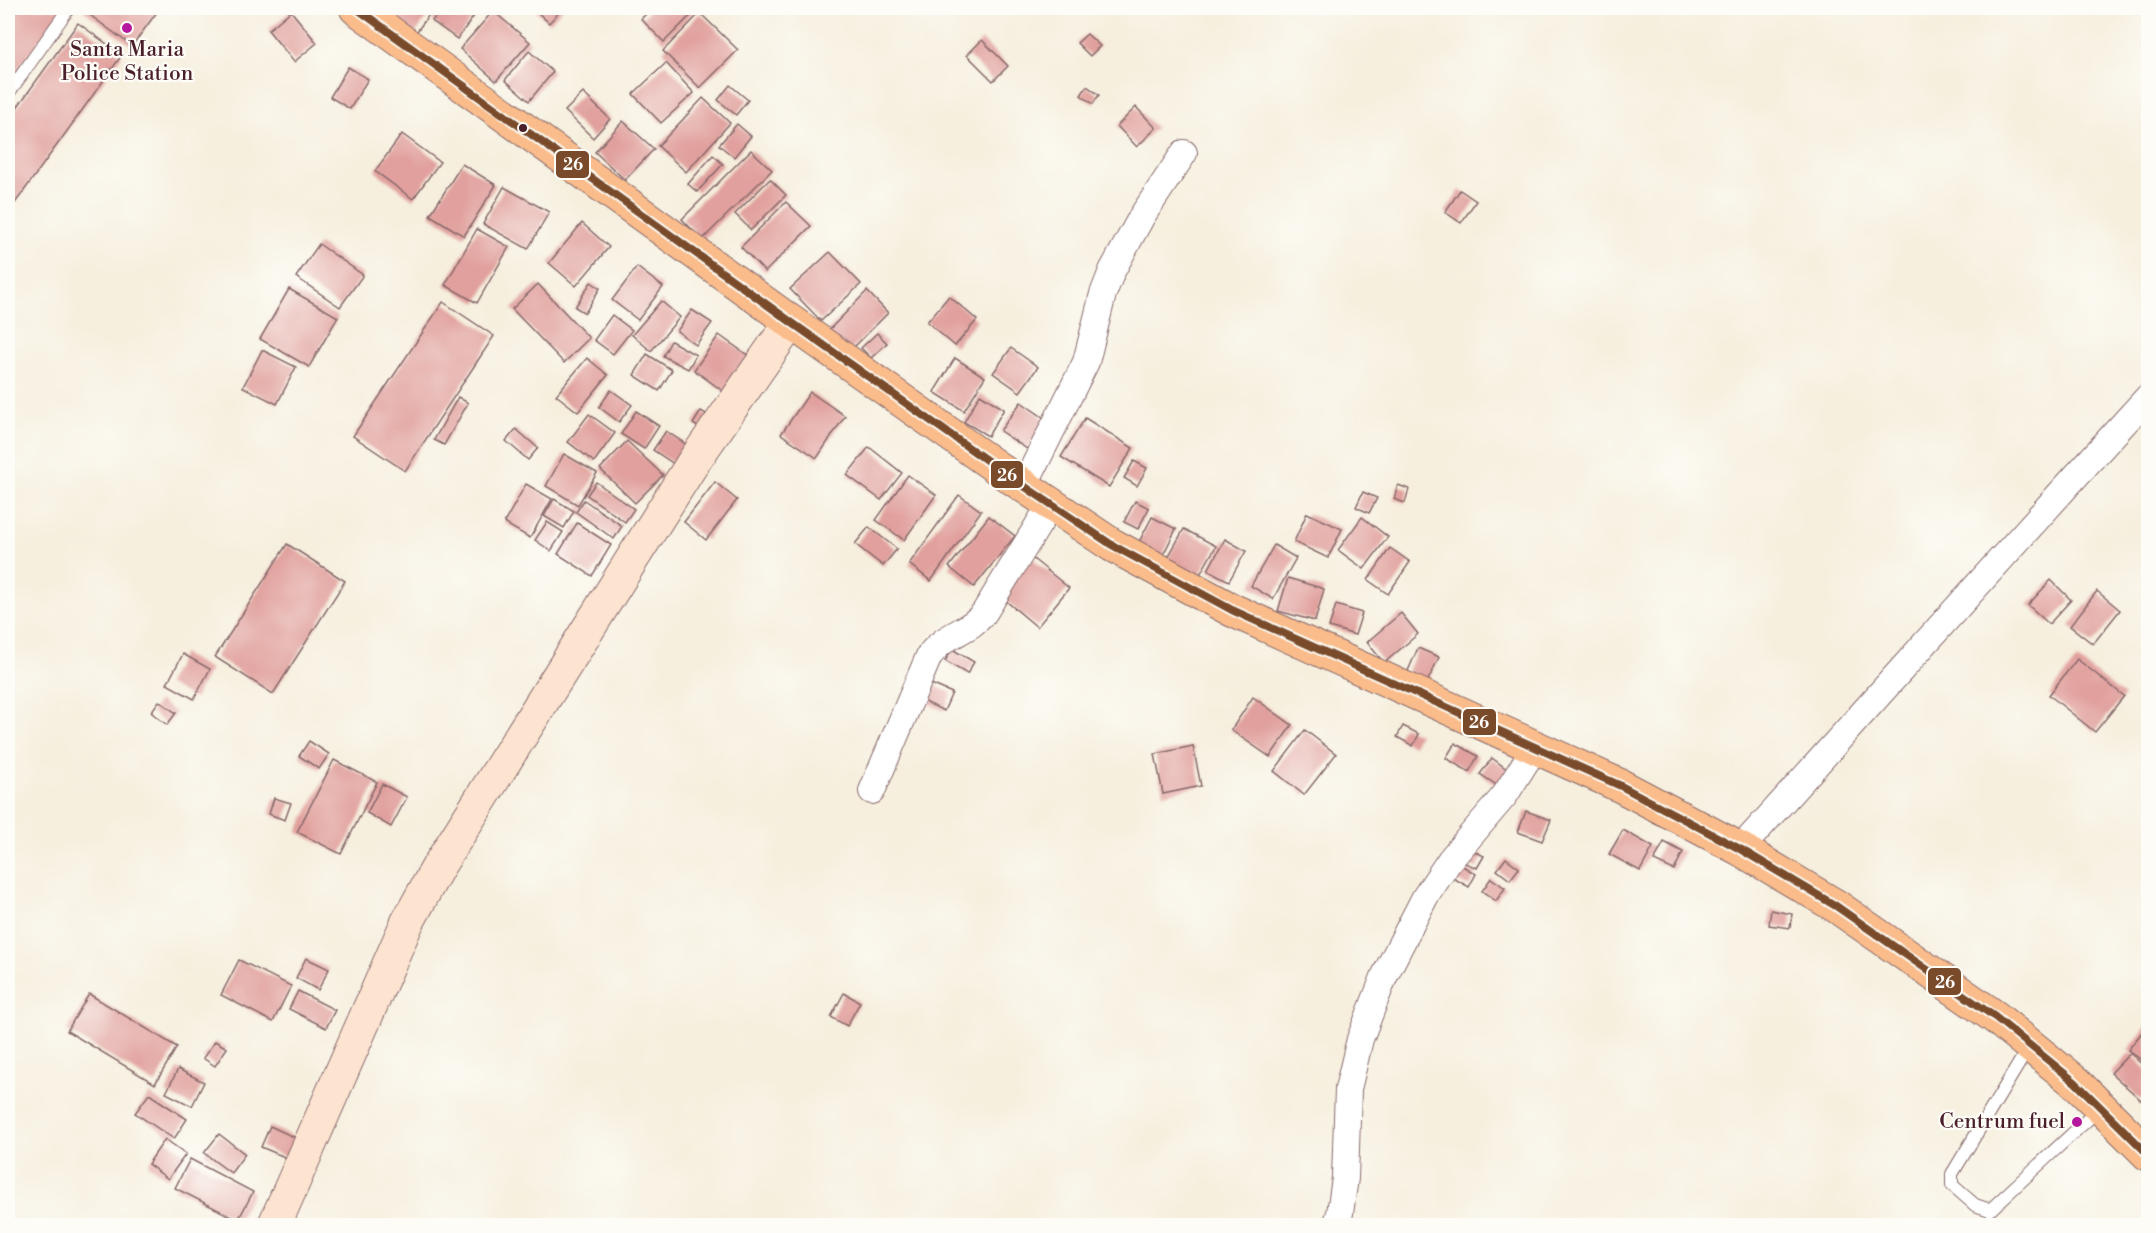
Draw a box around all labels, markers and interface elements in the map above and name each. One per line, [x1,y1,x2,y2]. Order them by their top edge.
marker: Santa Maria Police Station [120,21,134,35]
place label: Santa Maria Police Station [61,37,194,87]
unlabelled marker [517,122,529,134]
line badge: 26 [555,150,590,179]
text: 26 [563,155,583,175]
line badge: 26 [990,460,1024,489]
text: 26 [997,466,1017,486]
line badge: 26 [1462,708,1497,736]
text: 26 [1469,713,1489,733]
line badge: 26 [1927,967,1962,996]
text: 26 [1935,973,1955,993]
place label: Centrum fuel [1939,1109,2065,1135]
marker: Centrum fuel [2070,1115,2084,1129]

